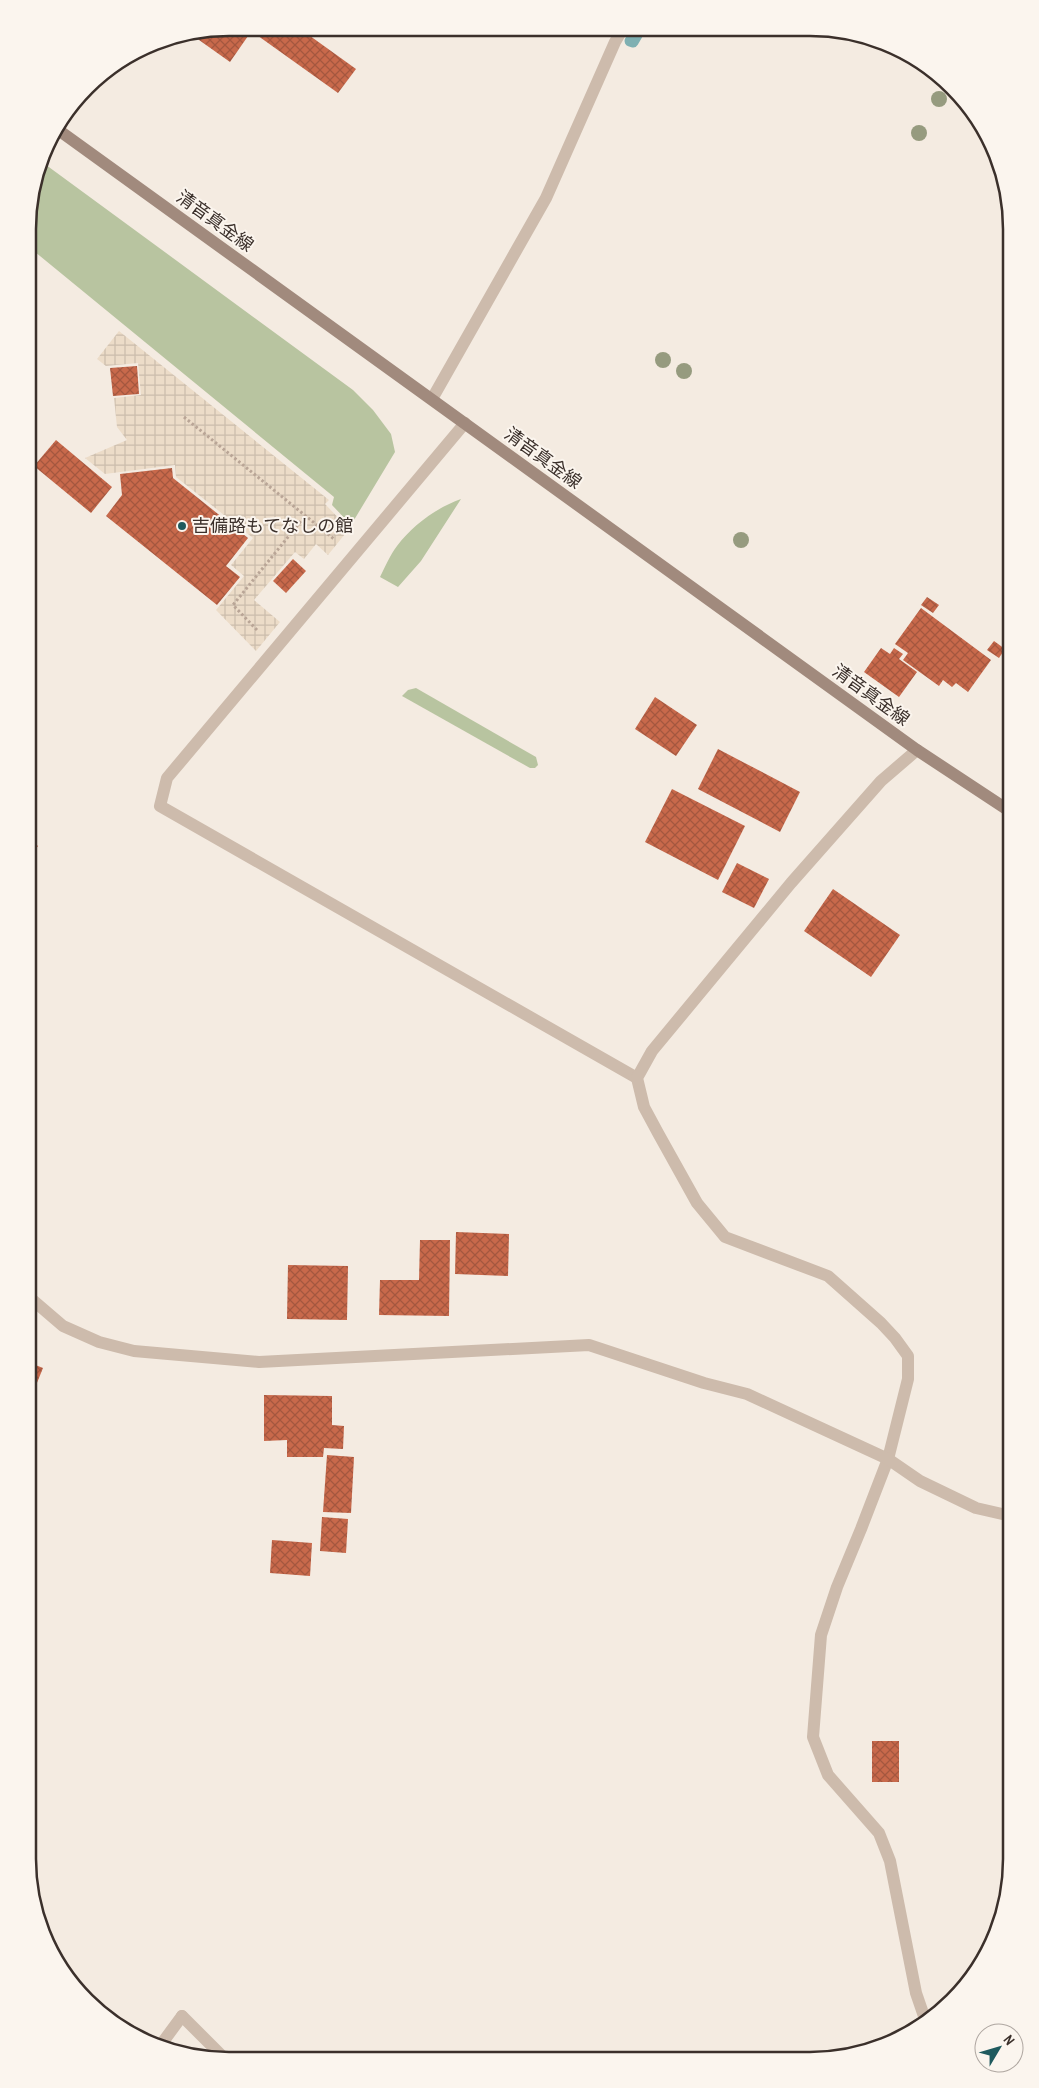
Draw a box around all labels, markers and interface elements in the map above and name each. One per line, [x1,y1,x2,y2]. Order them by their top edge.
street label: 清音真金線 [172,184,259,257]
street label: 清音真金線 [500,421,587,494]
place label: 吉備路もてなしの館 [192,513,353,538]
marker: 吉備路もてなしの館 [176,520,188,532]
street label: 清音真金線 [828,658,915,731]
north arrow [974,2023,1024,2073]
text: N [1000,2031,1019,2049]

